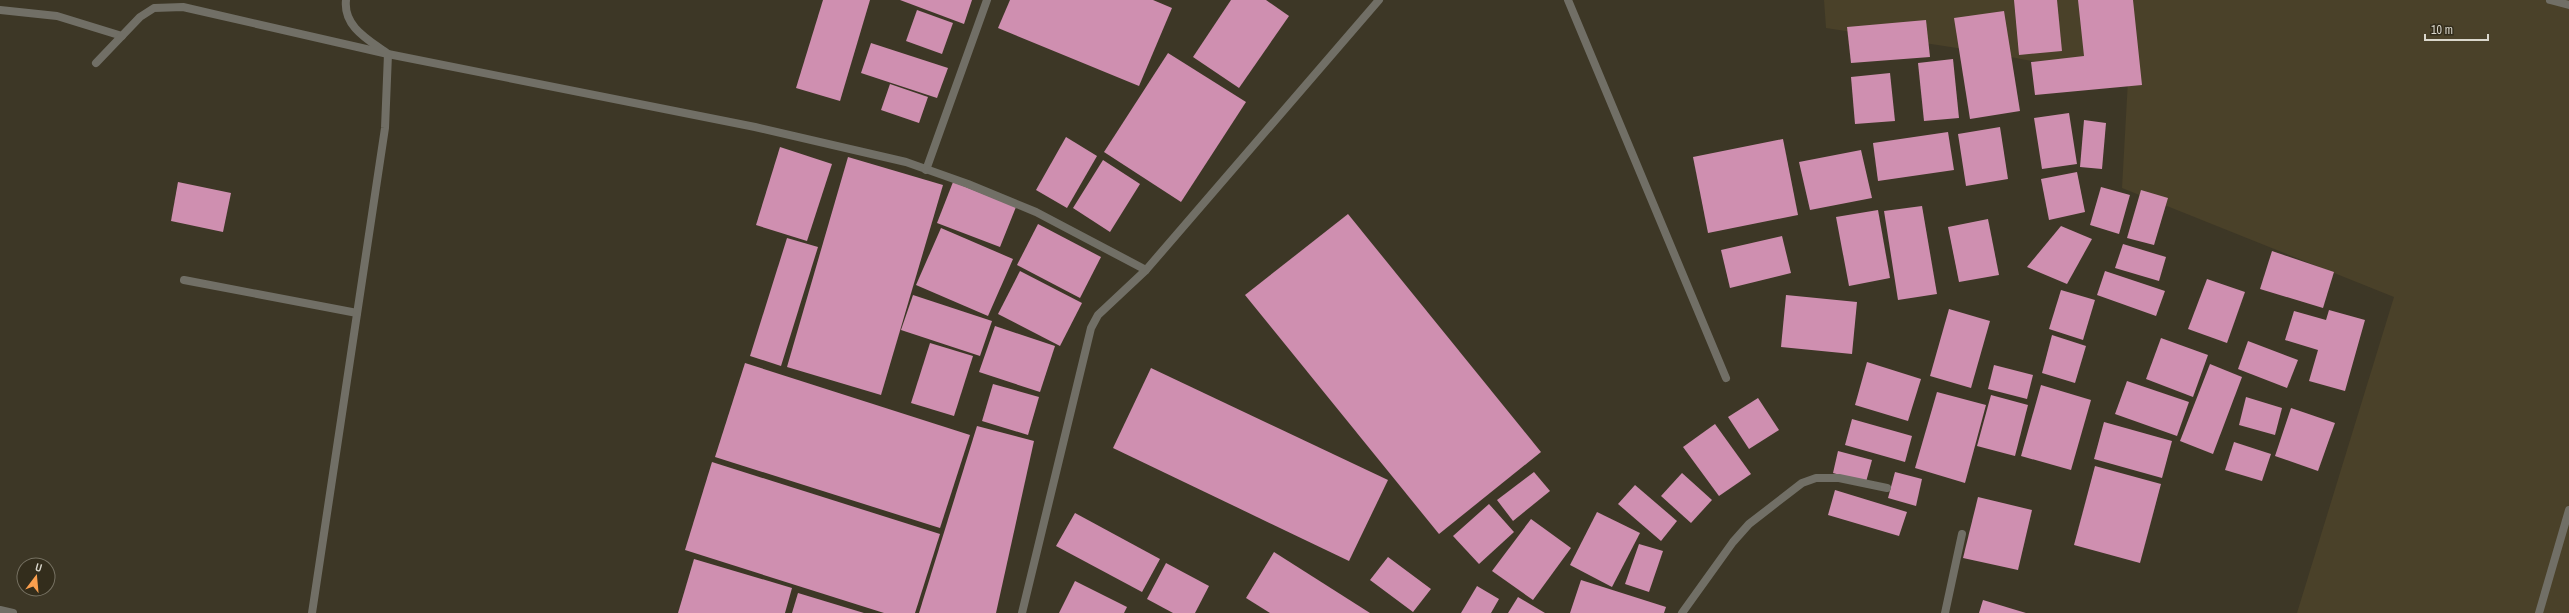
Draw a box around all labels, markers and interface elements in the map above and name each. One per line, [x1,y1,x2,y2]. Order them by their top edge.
scale bar [2425,16,2488,42]
text: 10 m [2431,22,2453,38]
north arrow [16,557,56,597]
text: U [34,560,44,575]

